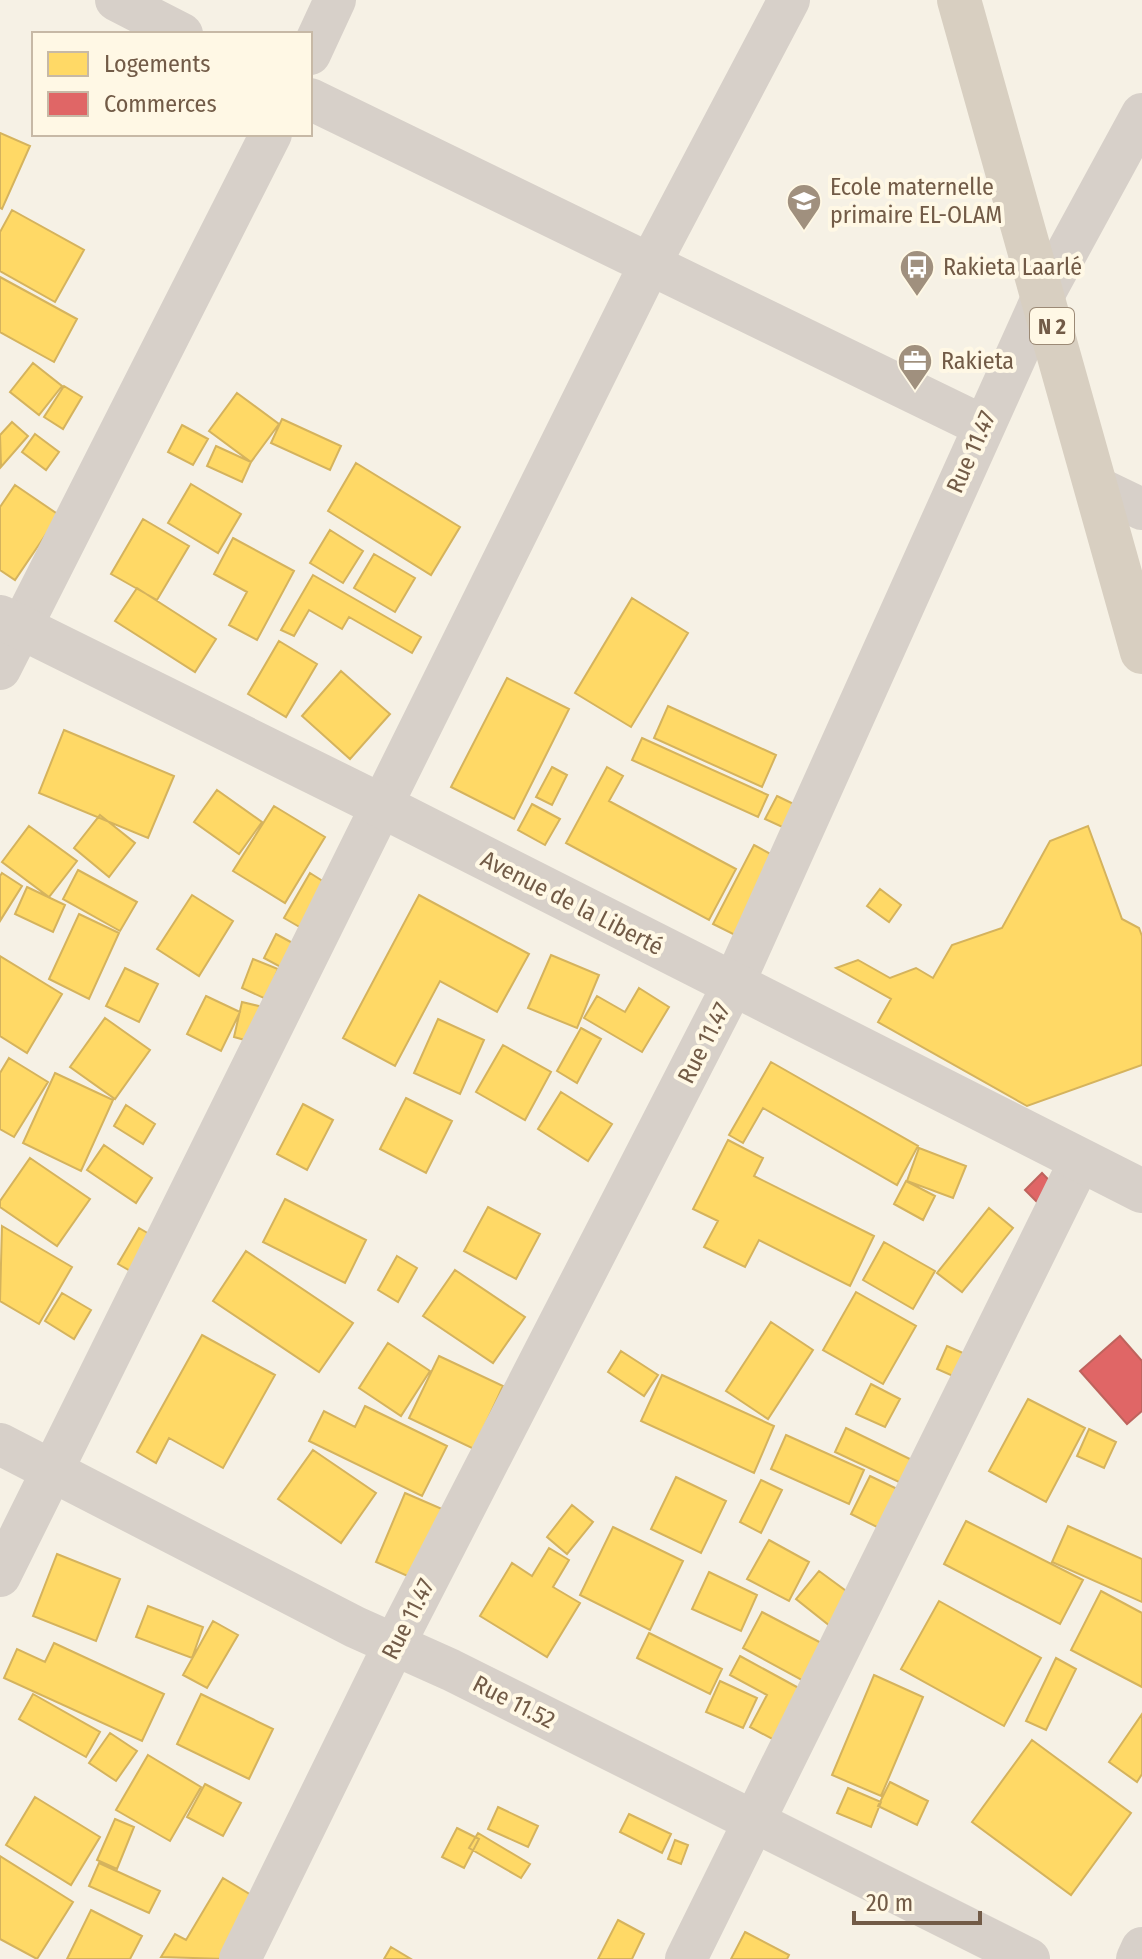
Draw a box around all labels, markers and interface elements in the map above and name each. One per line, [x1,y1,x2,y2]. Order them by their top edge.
legend [32,32,312,136]
text: Logements [104,50,211,78]
text: Commerces [104,90,217,118]
place label: Ecole maternelle primaire EL-OLAM [830,173,1002,229]
school or university icon: Ecole maternelle primaire EL-OLAM [785,182,823,232]
bus stop icon: Rakieta Laarlé [898,248,936,298]
place label: Rakieta Laarlé [943,253,1082,281]
road number: N 2 [1030,308,1074,344]
office icon: Rakieta [896,342,934,392]
place label: Rakieta [941,347,1014,375]
street label: Rue 11.47 [941,406,1002,497]
street label: Avenue de la Liberté [476,845,668,961]
street label: Rue 11.47 [672,998,736,1088]
street label: Rue 11.47 [376,1574,440,1664]
street label: Rue 11.52 [468,1670,560,1734]
scale bar [854,1875,980,1925]
text: 20 m [866,1889,913,1917]

